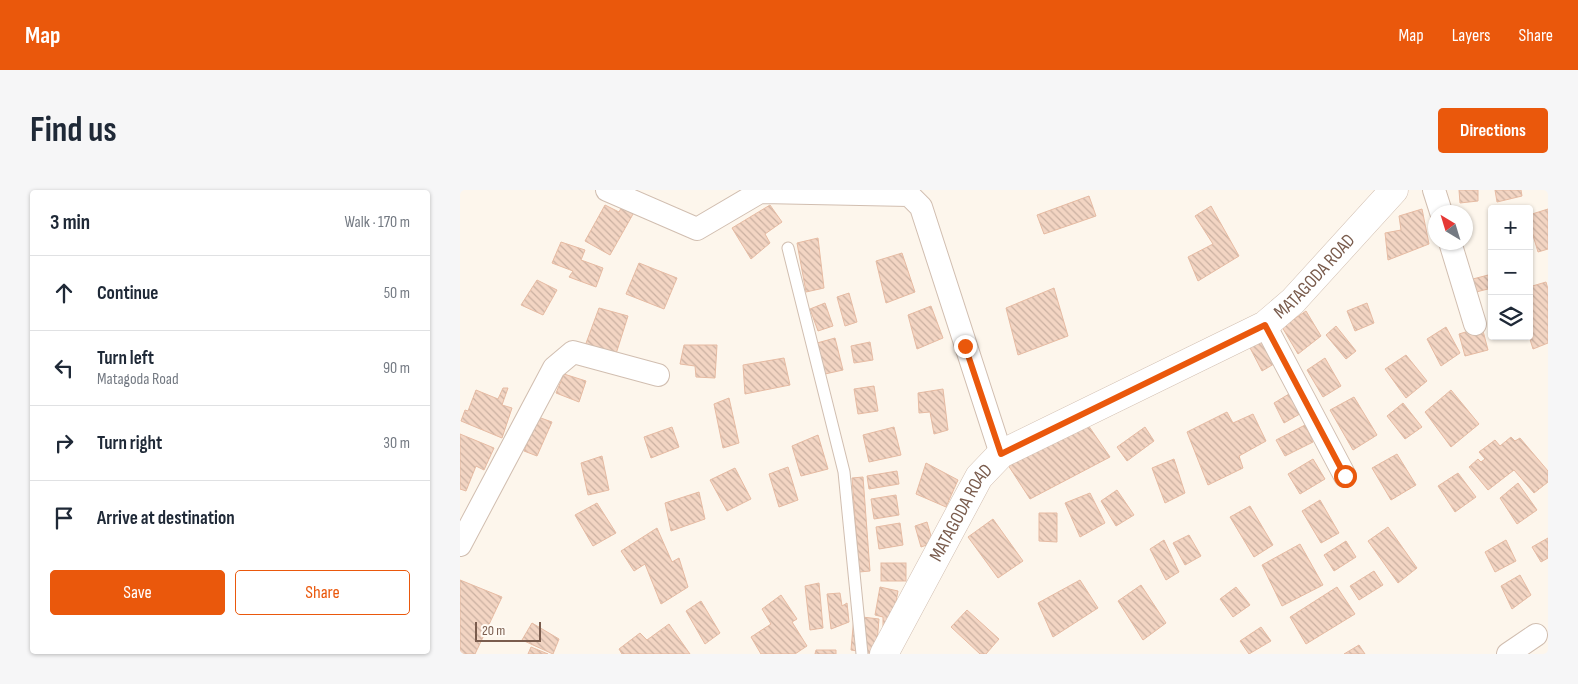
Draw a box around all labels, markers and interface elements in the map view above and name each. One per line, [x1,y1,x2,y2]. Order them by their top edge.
text: Map [25,21,60,50]
text: Map [1399,25,1424,46]
text: Layers [1452,25,1491,46]
text: Share [1519,25,1553,46]
button: Directions [1438,108,1548,153]
text: Find us [30,109,117,152]
north arrow [1428,205,1473,250]
map controls [1488,205,1533,340]
button: + [1488,205,1533,250]
text: 3 min [50,210,90,235]
text: Walk · 170 m [345,213,410,232]
street label: MATAGODA ROAD [1269,229,1360,324]
button: − [1488,250,1533,295]
icon: ahead [50,279,78,307]
text: Continue [97,282,158,305]
text: 50 m [384,284,410,303]
button: layers [1488,295,1533,340]
route end [954,335,977,358]
text: Turn left [97,347,154,370]
icon: left [50,354,78,382]
text: 90 m [383,359,410,378]
text: Matagoda Road [97,370,179,389]
icon: right [50,429,78,457]
text: Turn right [97,432,162,455]
text: 30 m [383,434,410,453]
street label: MATAGODA ROAD [924,459,997,565]
route start [1334,465,1357,488]
icon: arrive [50,504,78,532]
text: Arrive at destination [97,507,235,530]
button: Save [50,570,225,615]
button: Share [235,570,410,615]
scale bar [475,619,541,642]
text: 20 m [482,622,505,639]

